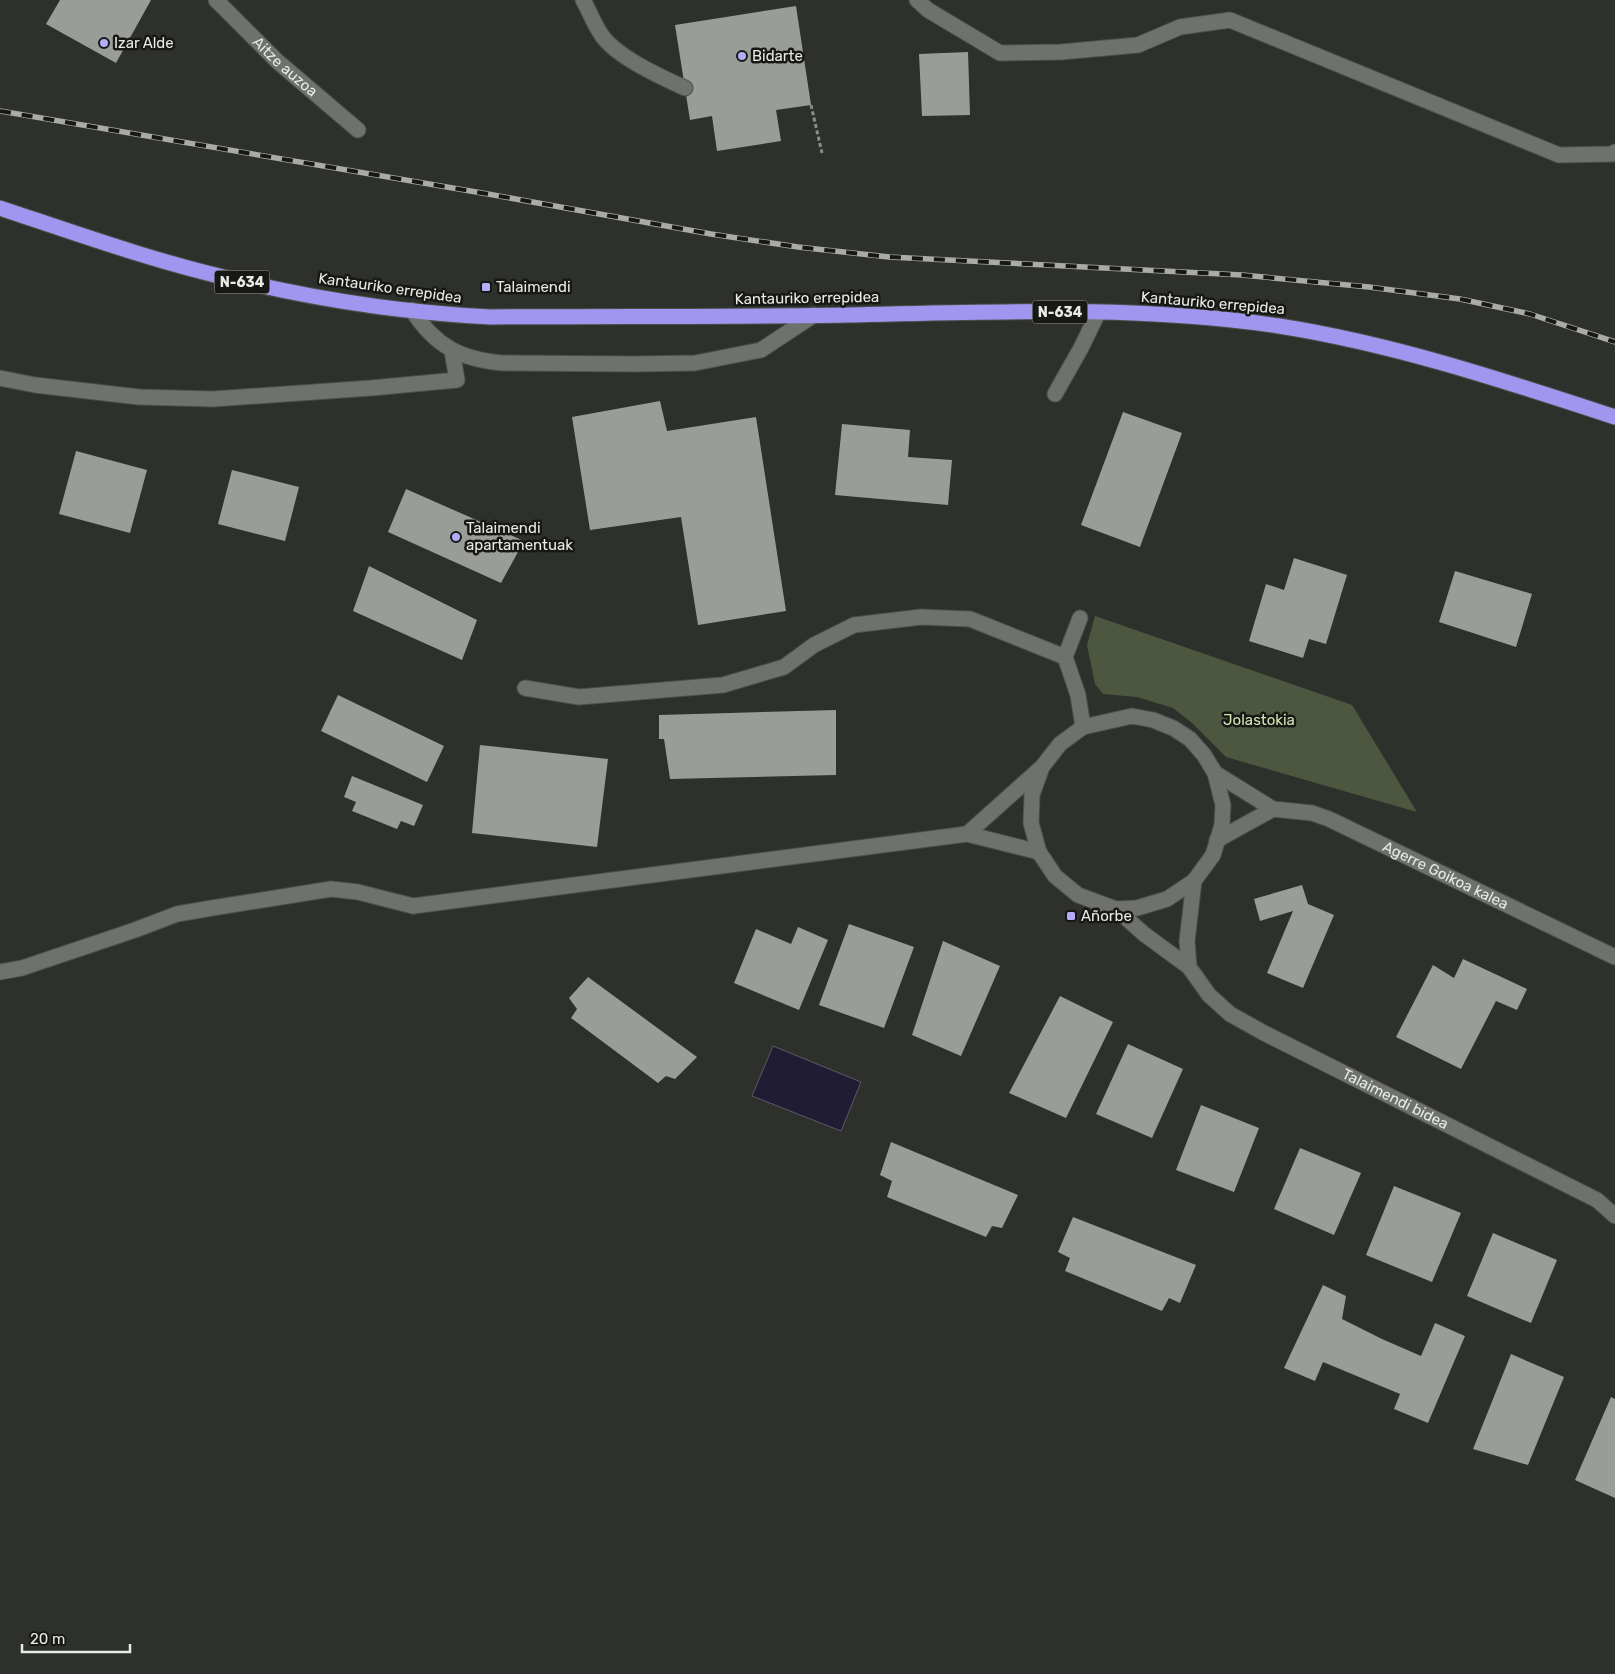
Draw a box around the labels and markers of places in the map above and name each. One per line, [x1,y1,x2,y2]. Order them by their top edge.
place label: Izar Alde [114,34,174,52]
marker: Izar Alde [98,37,110,49]
place label: Bidarte [752,47,803,65]
marker: Bidarte [736,50,748,62]
place label: Talaimendi [496,278,571,296]
marker: Talaimendi [480,281,492,293]
place label: Talaimendi apartamentuak [466,519,573,554]
marker: Talaimendi apartamentuak [450,531,462,543]
place label: Añorbe [1081,907,1132,925]
marker: Añorbe [1065,910,1077,922]

